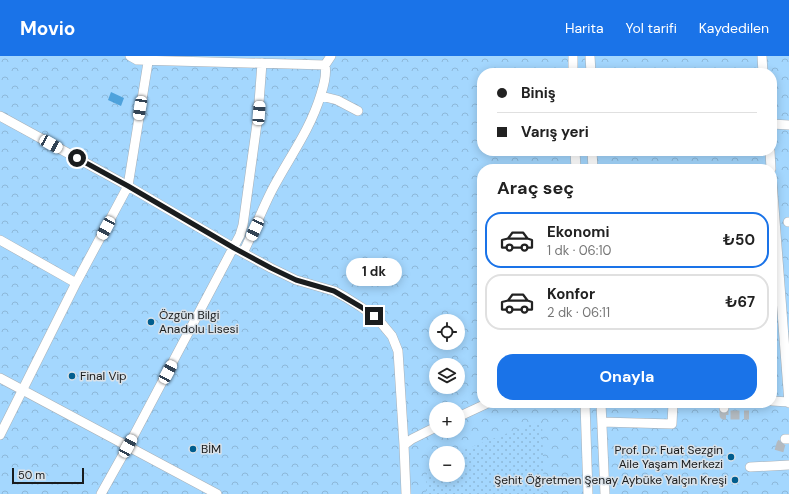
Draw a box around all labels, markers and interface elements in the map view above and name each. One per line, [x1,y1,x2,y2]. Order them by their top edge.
text: Movio [20,16,75,41]
text: Harita [565,19,604,37]
text: Yol tarifi [626,19,677,37]
text: Kaydedilen [699,19,769,37]
text: Biniş [521,83,556,103]
car [132,95,148,121]
car [252,101,266,125]
text: Varış yeri [521,122,589,142]
car [38,133,64,155]
route start [68,149,86,167]
text: Araç seç [497,176,574,200]
car [95,215,117,241]
car [244,216,266,242]
icon: car [499,222,535,258]
text: Ekonomi [547,222,609,242]
text: ₺50 [723,230,755,250]
text: 1 dk · 06:10 [547,242,611,259]
callout: 1 dk [346,258,402,286]
text: 1 dk [362,263,386,280]
icon: car [499,284,535,320]
text: Konfor [547,284,595,304]
text: ₺67 [725,292,755,312]
text: 2 dk · 06:11 [547,304,610,321]
place label: Özgün Bilgi Anadolu Lisesi [159,307,238,337]
route end [365,307,383,325]
map controls [429,314,465,482]
button: locate [429,314,465,350]
marker: Özgün Bilgi Anadolu Lisesi [146,317,156,327]
button: Onayla [497,354,757,400]
button: layers [429,358,465,394]
car [157,359,179,385]
place label: Final Vip [80,368,127,384]
marker: Final Vip [67,371,77,381]
button: + [429,402,465,438]
car [117,433,139,459]
place label: BİM [201,441,221,457]
place label: Prof. Dr. Fuat Sezgin Aile Yaşam Merkezi [615,442,723,472]
marker: BİM [188,444,198,454]
button: − [429,446,465,482]
marker: Prof. Dr. Fuat Sezgin Aile Yaşam Merkezi [726,452,736,462]
scale bar [12,466,84,485]
text: 50 m [18,468,45,482]
place label: Şehit Öğretmen Şenay Aybüke Yalçın Kreşi [494,472,727,488]
marker: Şehit Öğretmen Şenay Aybüke Yalçın Kreşi [730,475,740,485]

